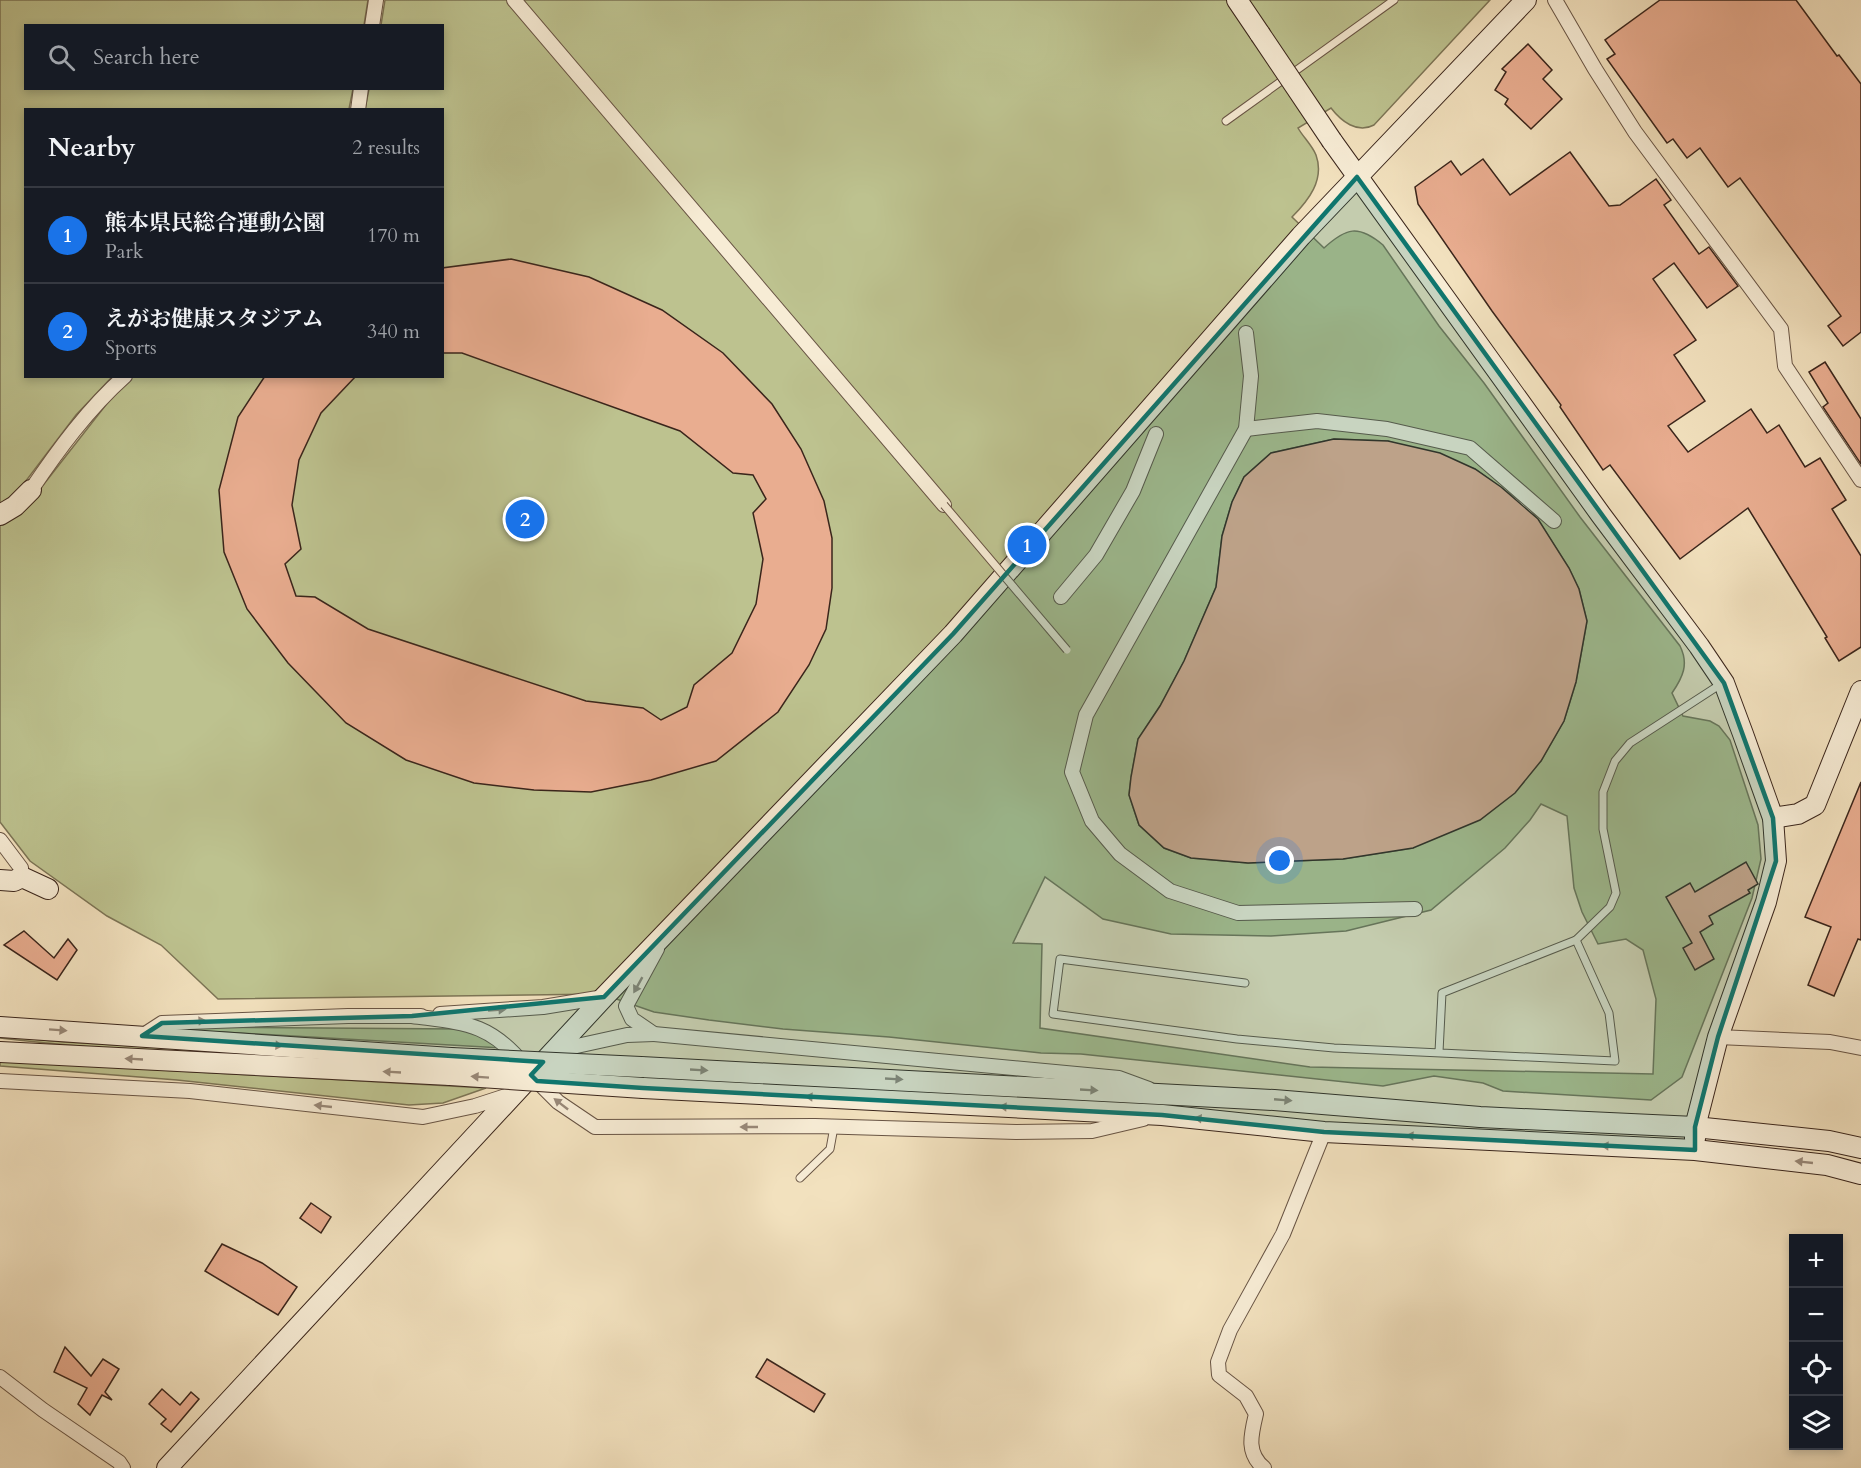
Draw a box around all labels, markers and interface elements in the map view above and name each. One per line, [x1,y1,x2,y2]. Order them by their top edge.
search box [24,24,444,90]
icon: search [45,41,78,74]
text: Search here [93,42,200,72]
text: Nearby [48,130,136,165]
text: 2 results [352,134,420,161]
text: 熊本県民総合運動公園 [105,208,325,238]
text: 1 [62,222,73,249]
text: 170 m [367,222,420,249]
text: Park [105,238,143,265]
text: えがお健康スタジアム [105,304,323,334]
text: 2 [62,318,73,345]
text: 340 m [367,318,420,345]
text: Sports [105,334,157,361]
pin: 2 [506,496,544,542]
pin: 1 [1008,522,1046,568]
your location [1265,846,1294,875]
one-way arrow [633,977,643,994]
one-way arrow [487,1005,506,1015]
one-way arrow [187,1017,206,1026]
one-way arrow [49,1026,68,1035]
one-way arrow [264,1040,283,1049]
one-way arrow [124,1054,143,1063]
one-way arrow [690,1065,709,1074]
one-way arrow [382,1067,401,1076]
one-way arrow [471,1072,490,1082]
one-way arrow [884,1075,903,1084]
one-way arrow [1079,1085,1098,1095]
one-way arrow [804,1093,823,1102]
one-way arrow [1274,1096,1293,1105]
one-way arrow [554,1098,569,1110]
one-way arrow [314,1101,333,1111]
one-way arrow [999,1103,1018,1112]
one-way arrow [1194,1114,1213,1124]
one-way arrow [739,1122,758,1131]
one-way arrow [1405,1132,1424,1141]
one-way arrow [1600,1142,1619,1151]
one-way arrow [1794,1158,1813,1167]
map controls [1789,1234,1843,1450]
button: + [1789,1234,1843,1288]
button: − [1789,1288,1843,1342]
button: locate [1789,1342,1843,1396]
button: layers [1789,1396,1843,1450]

